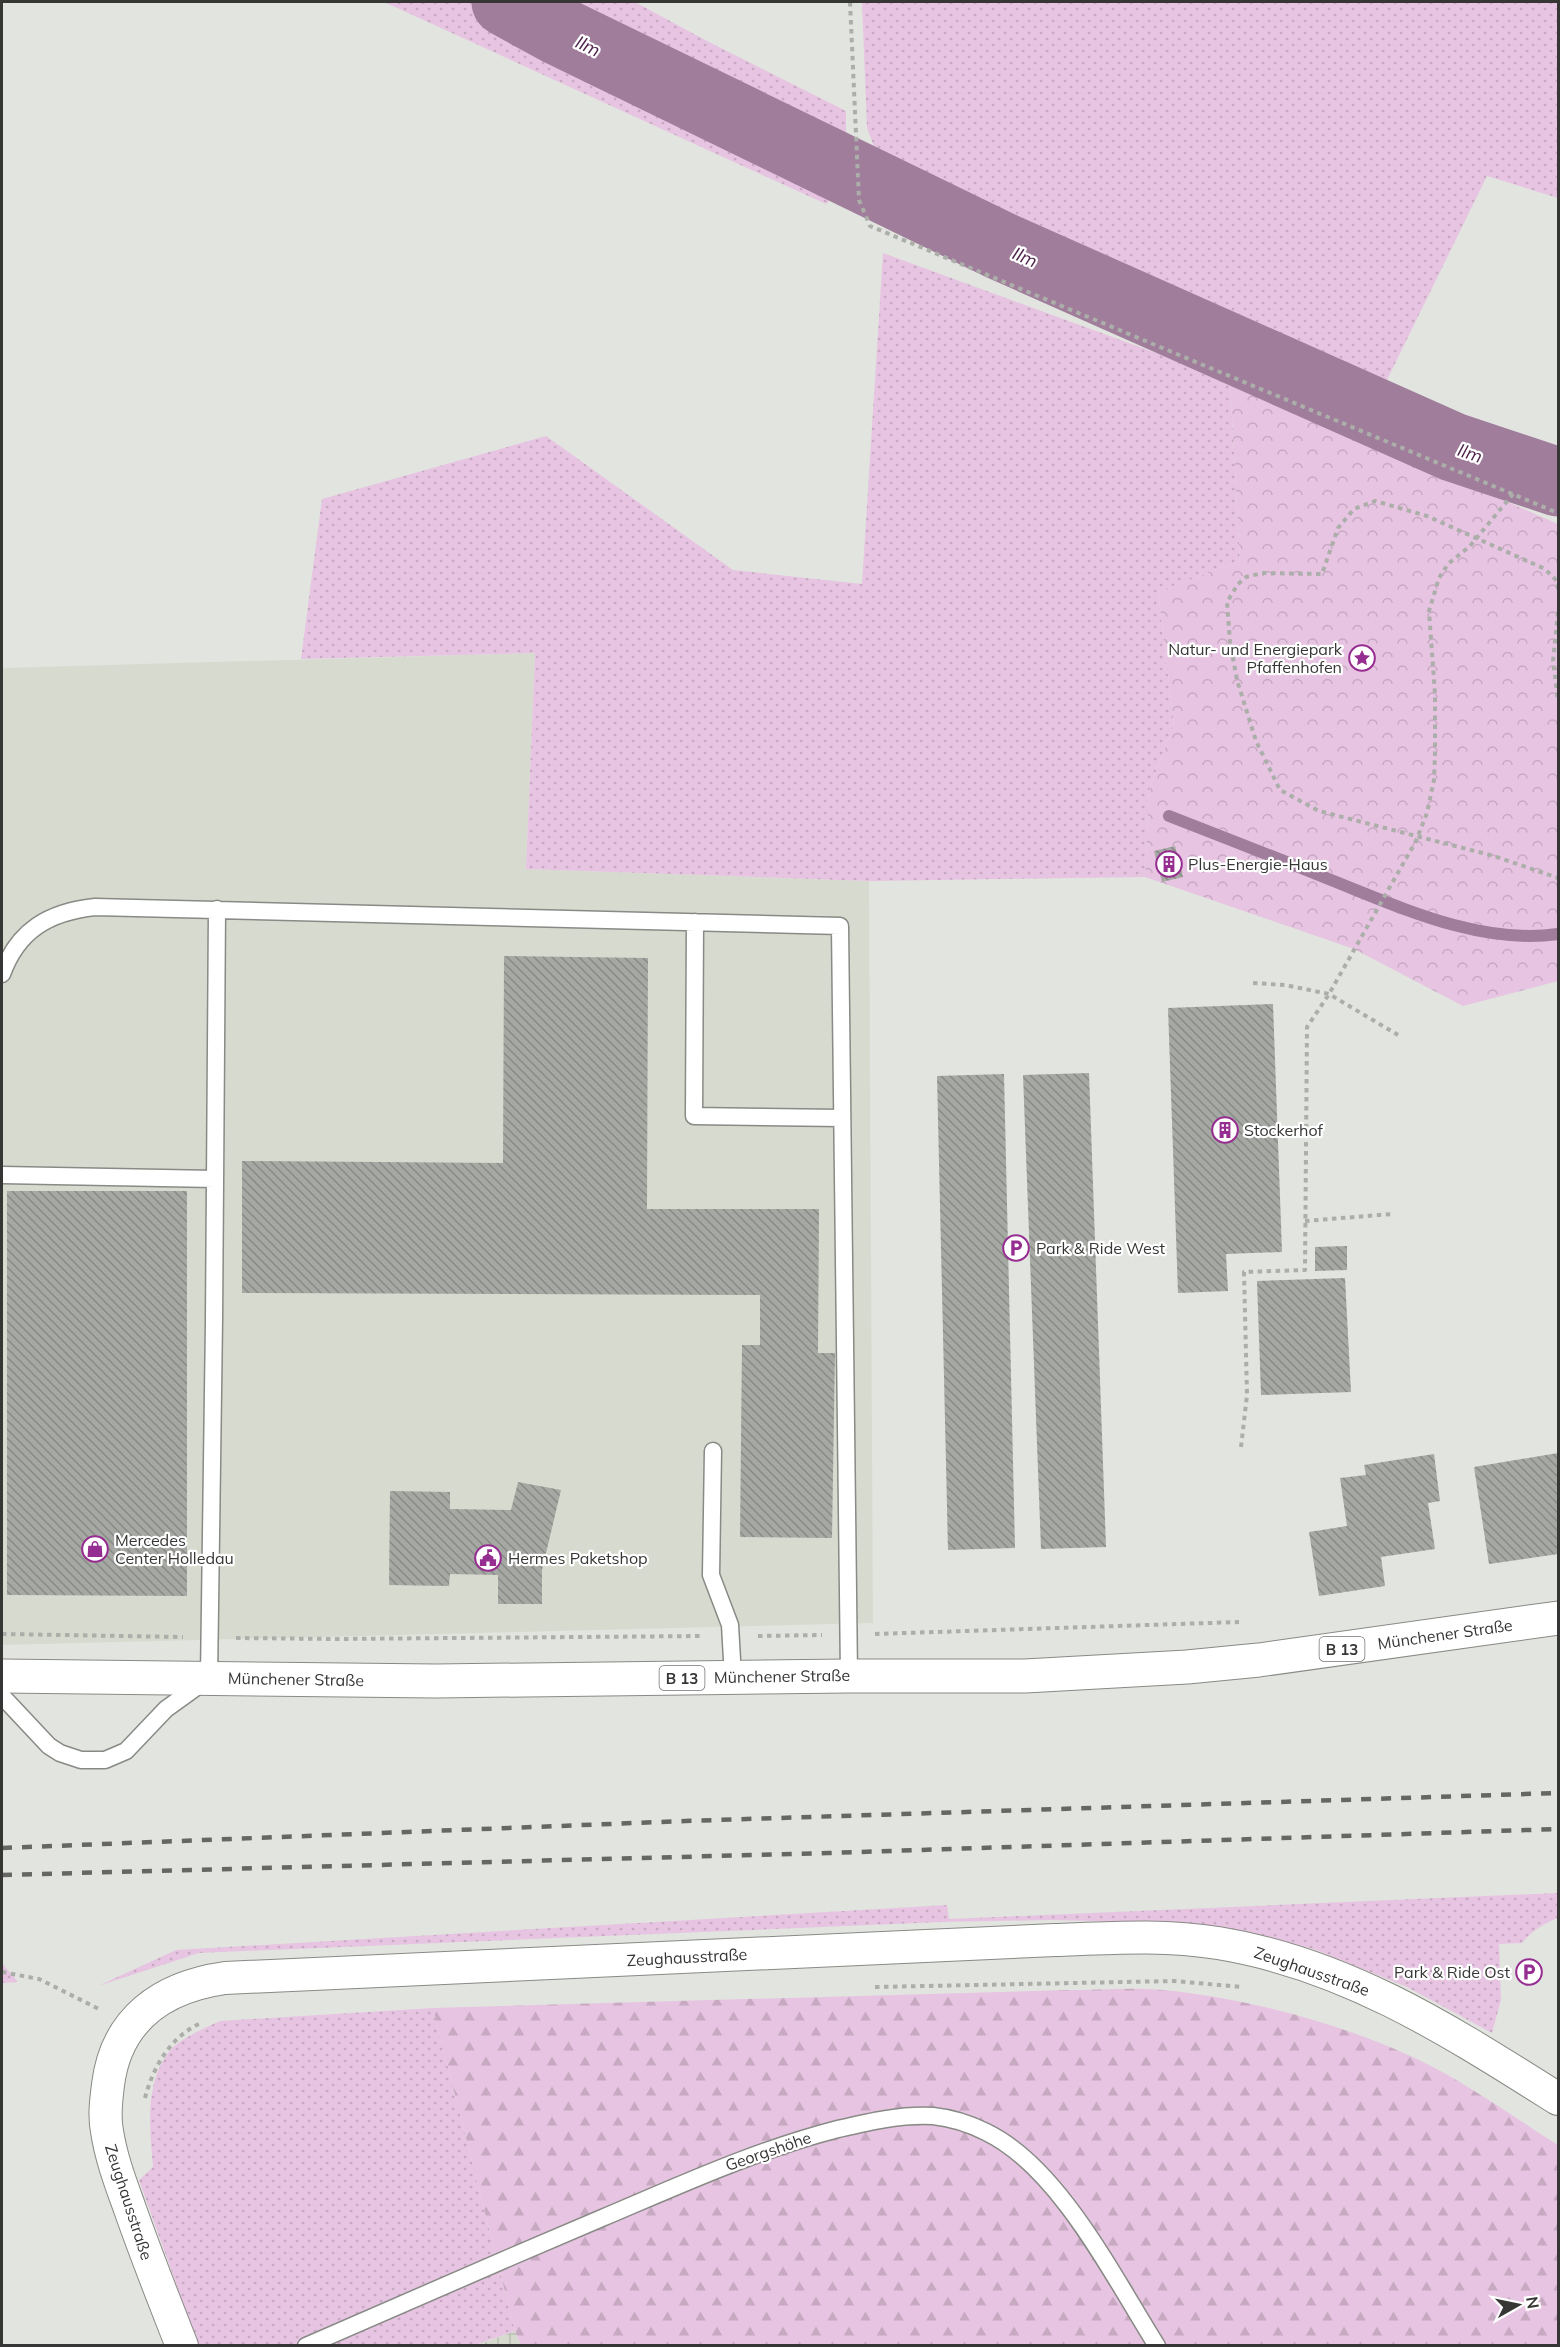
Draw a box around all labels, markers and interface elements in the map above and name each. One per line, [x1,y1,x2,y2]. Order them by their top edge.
water label: Ilm [572,30,604,62]
water label: Ilm [1009,241,1041,273]
water label: Ilm [1455,438,1485,468]
place label: Natur- und Energiepark Pfaffenhofen [1168,639,1343,677]
place icon: Natur- und Energiepark Pfaffenhofen [1347,643,1377,673]
building icon: Plus-Energie-Haus [1154,849,1184,879]
place label: Plus-Energie-Haus [1188,854,1328,874]
building icon: Stockerhof [1210,1115,1240,1145]
place label: Stockerhof [1244,1120,1323,1140]
parking icon: Park & Ride West [1001,1233,1031,1263]
place label: Park & Ride West [1036,1238,1166,1258]
place label: Mercedes Center Holledau [115,1530,234,1568]
shop icon: Mercedes Center Holledau [80,1534,110,1564]
public building icon: Hermes Paketshop [473,1543,503,1573]
place label: Hermes Paketshop [508,1548,648,1568]
street label: Münchener Straße [1376,1615,1514,1653]
road number: B 13 [1320,1637,1364,1661]
street label: Münchener Straße [714,1665,850,1687]
road number: B 13 [660,1666,704,1690]
street label: Münchener Straße [228,1668,364,1690]
street label: Zeughausstraße [1252,1942,1372,2000]
street label: Zeughausstraße [626,1944,748,1970]
parking icon: Park & Ride Ost [1514,1957,1544,1987]
place label: Park & Ride Ost [1394,1962,1510,1982]
street label: Georgshöhe [722,2127,814,2175]
street label: Zeughausstraße [101,2142,157,2262]
north arrow [1488,2275,1548,2335]
text: N [1522,2295,1544,2310]

